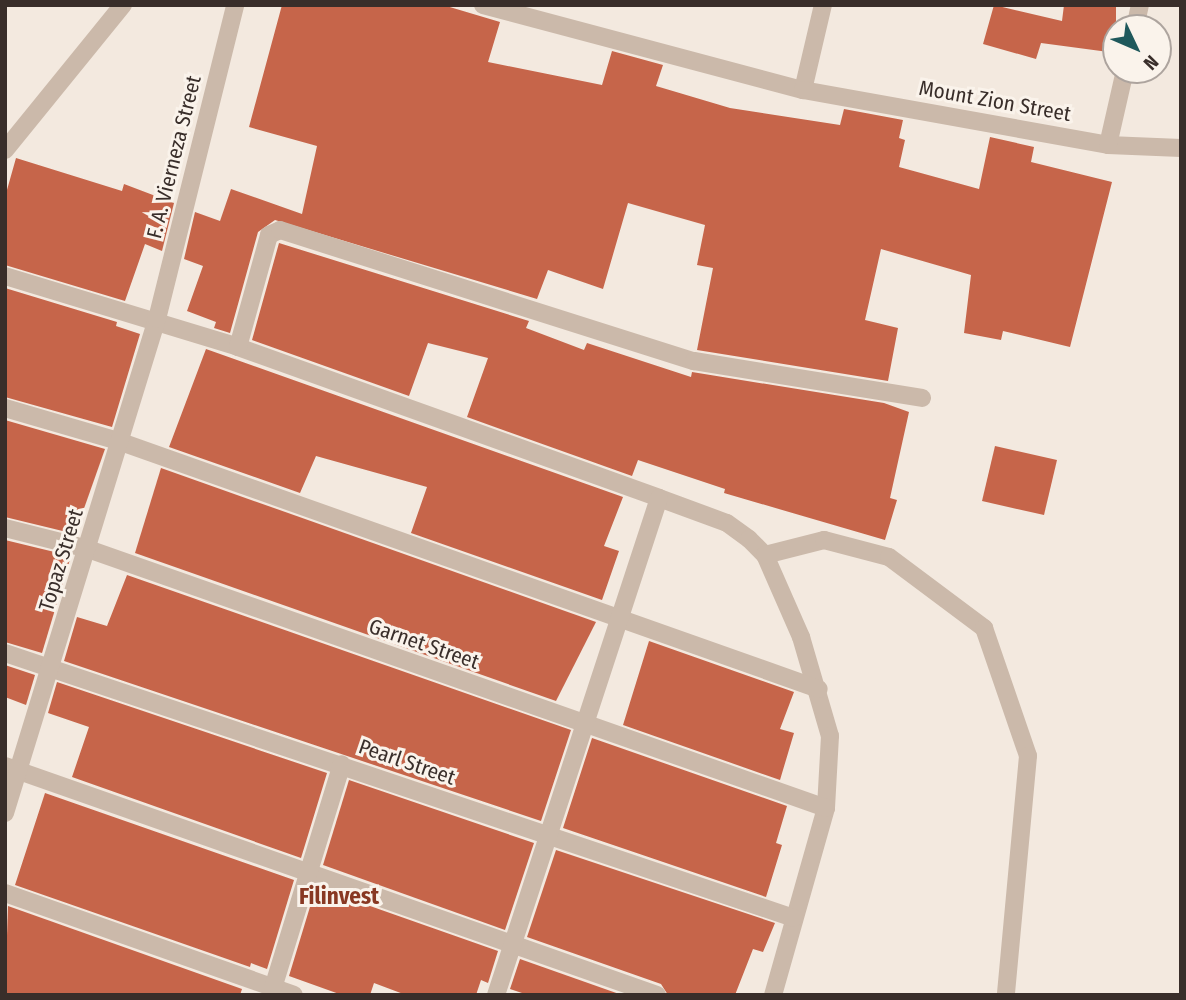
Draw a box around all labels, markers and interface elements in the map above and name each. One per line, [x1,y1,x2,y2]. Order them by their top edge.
north arrow [1102,14,1172,84]
text: N [1139,50,1163,75]
street label: F. A. Vierneza Street [142,73,206,241]
street label: Mount Zion Street [917,75,1073,127]
street label: Topaz Street [33,506,89,614]
street label: Garnet Street [366,613,482,675]
street label: Pearl Street [355,734,459,790]
district label: Filinvest [299,882,379,910]

